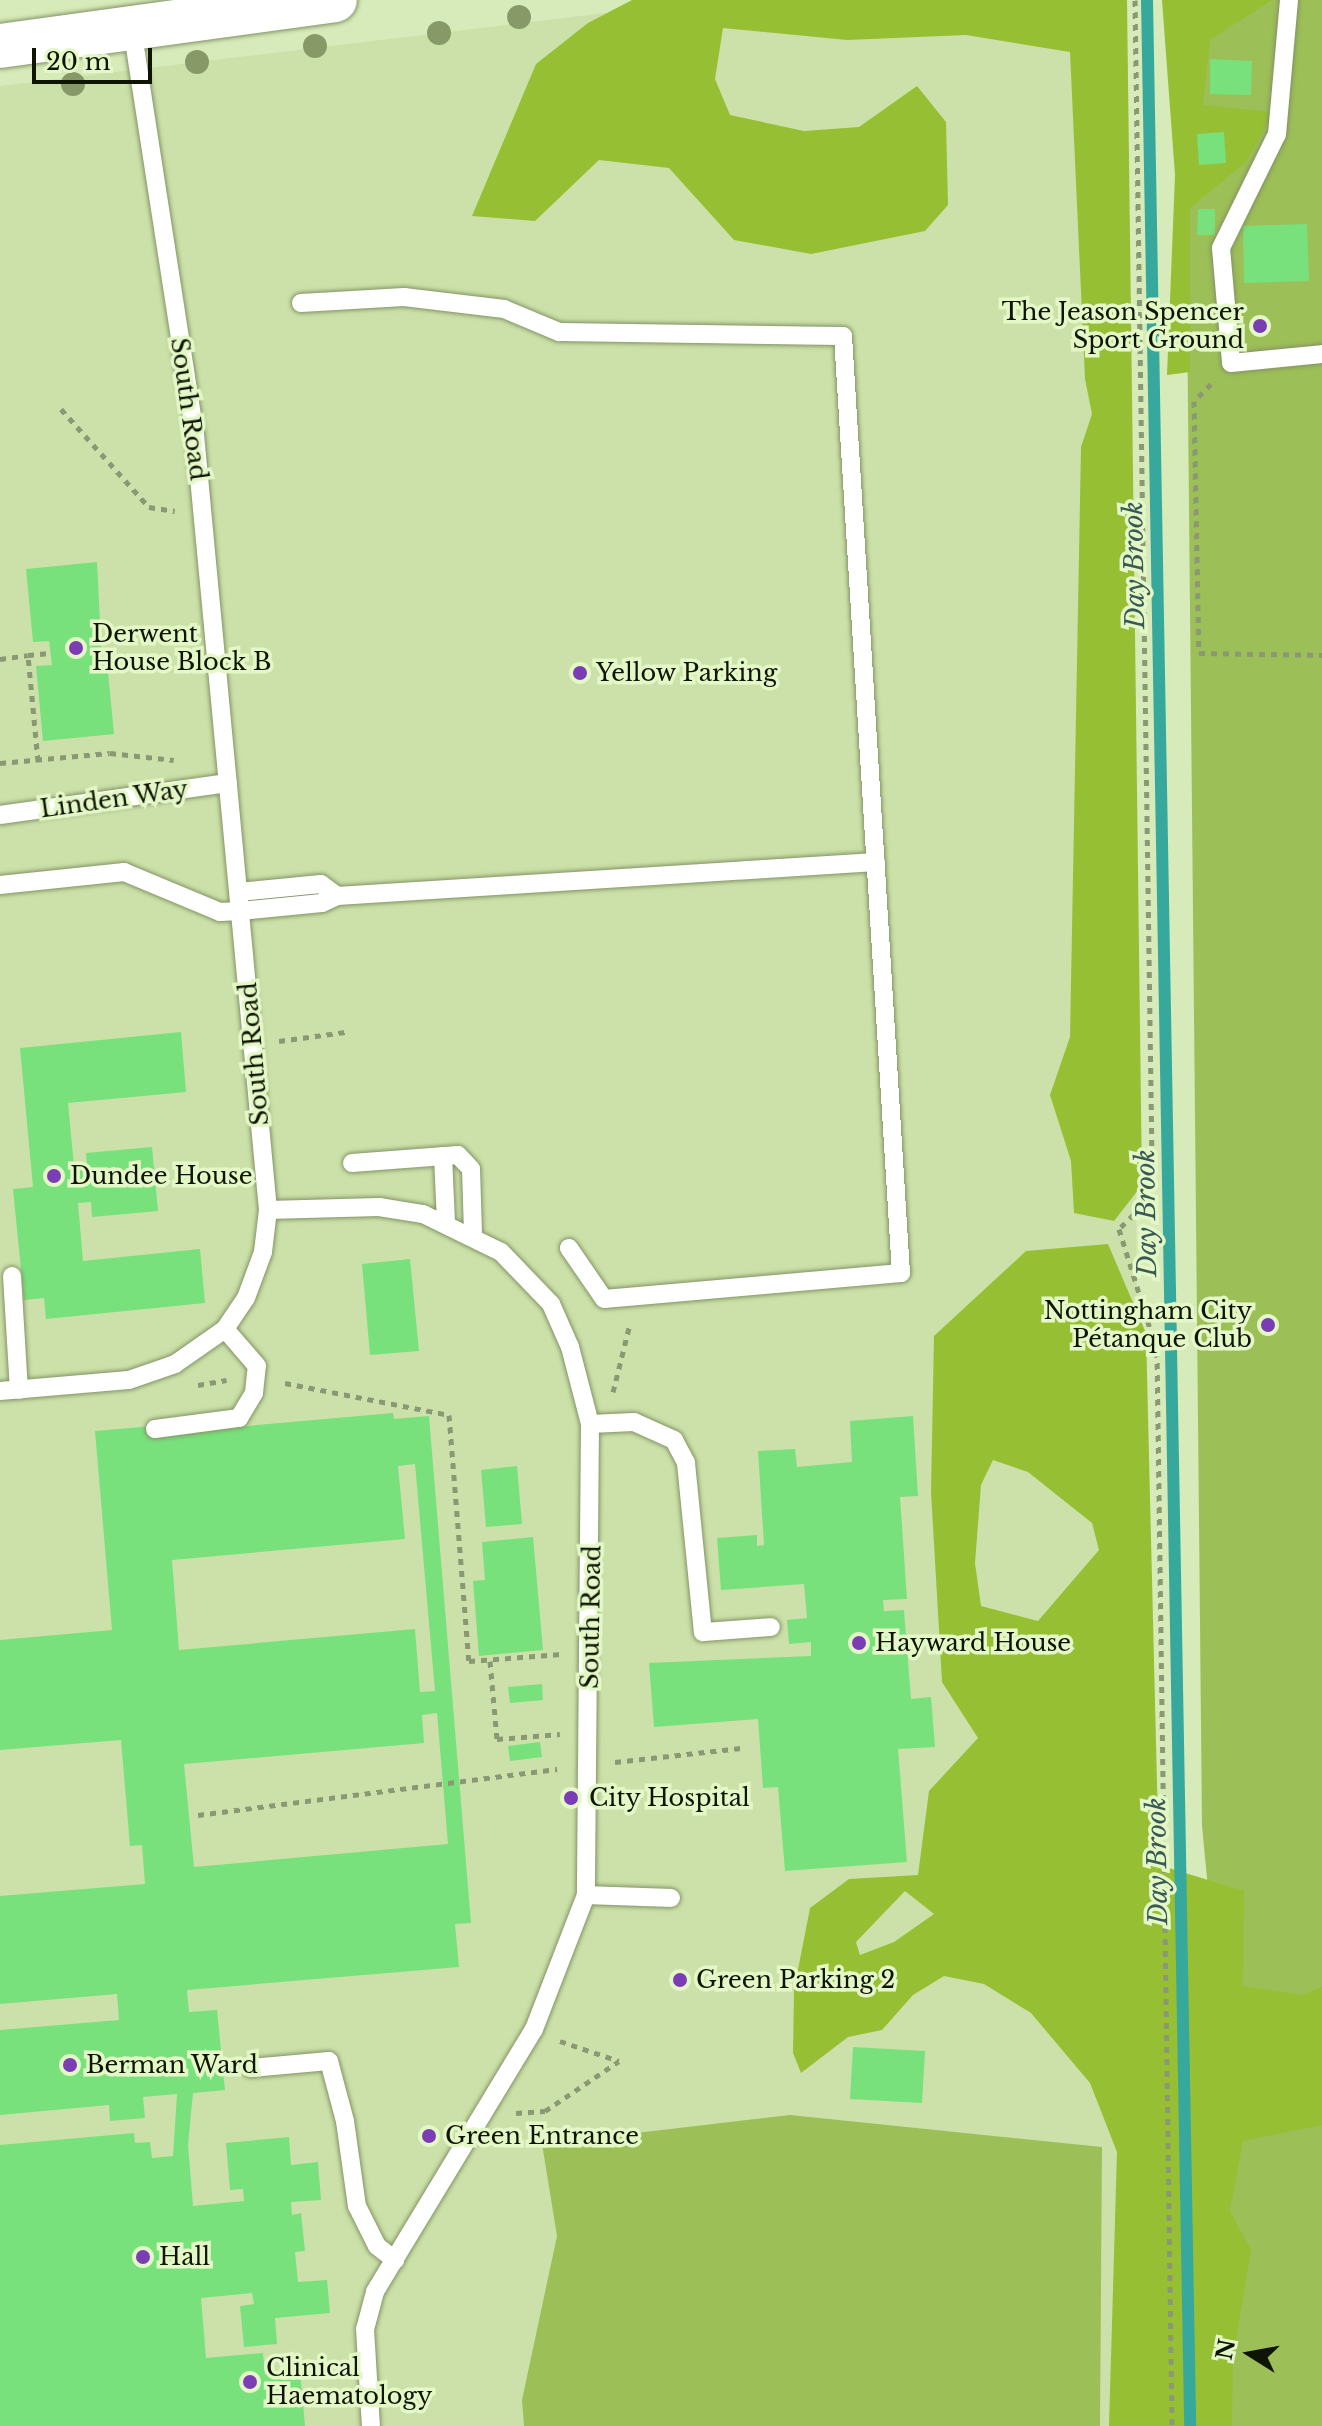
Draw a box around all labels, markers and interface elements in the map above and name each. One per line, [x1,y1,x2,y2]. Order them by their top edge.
scale bar [36,32,156,82]
text: 20 m [46,47,111,76]
place label: The Jeason Spencer Sport Ground [1002,298,1244,354]
marker: The Jeason Spencer Sport Ground [1251,317,1269,335]
street label: South Road [165,336,213,482]
water label: Day Brook [1118,501,1152,629]
place label: Derwent House Block B [92,620,272,676]
marker: Derwent House Block B [67,639,85,657]
place label: Yellow Parking [596,659,778,687]
marker: Yellow Parking [571,664,589,682]
street label: Linden Way [38,774,190,824]
street label: South Road [233,981,275,1127]
water label: Day Brook [1130,1149,1164,1277]
place label: Dundee House [70,1162,252,1190]
marker: Dundee House [45,1167,63,1185]
place label: Nottingham City Pétanque Club [1044,1297,1252,1353]
marker: Nottingham City Pétanque Club [1259,1316,1277,1334]
street label: South Road [575,1545,607,1689]
place label: Hayward House [875,1629,1071,1657]
marker: Hayward House [850,1634,868,1652]
place label: City Hospital [589,1784,751,1812]
marker: City Hospital [560,1787,582,1809]
water label: Day Brook [1141,1797,1175,1925]
place label: Green Parking 2 [696,1966,895,1994]
marker: Green Parking 2 [671,1971,689,1989]
place label: Berman Ward [86,2051,259,2079]
marker: Berman Ward [61,2056,79,2074]
place label: Green Entrance [445,2122,639,2150]
marker: Green Entrance [420,2127,438,2145]
place label: Hall [159,2243,210,2271]
marker: Hall [134,2248,152,2266]
north arrow [1210,2314,1290,2394]
text: N [1211,2337,1241,2362]
place label: Clinical Haematology [266,2354,432,2410]
marker: Clinical Haematology [241,2373,259,2391]

